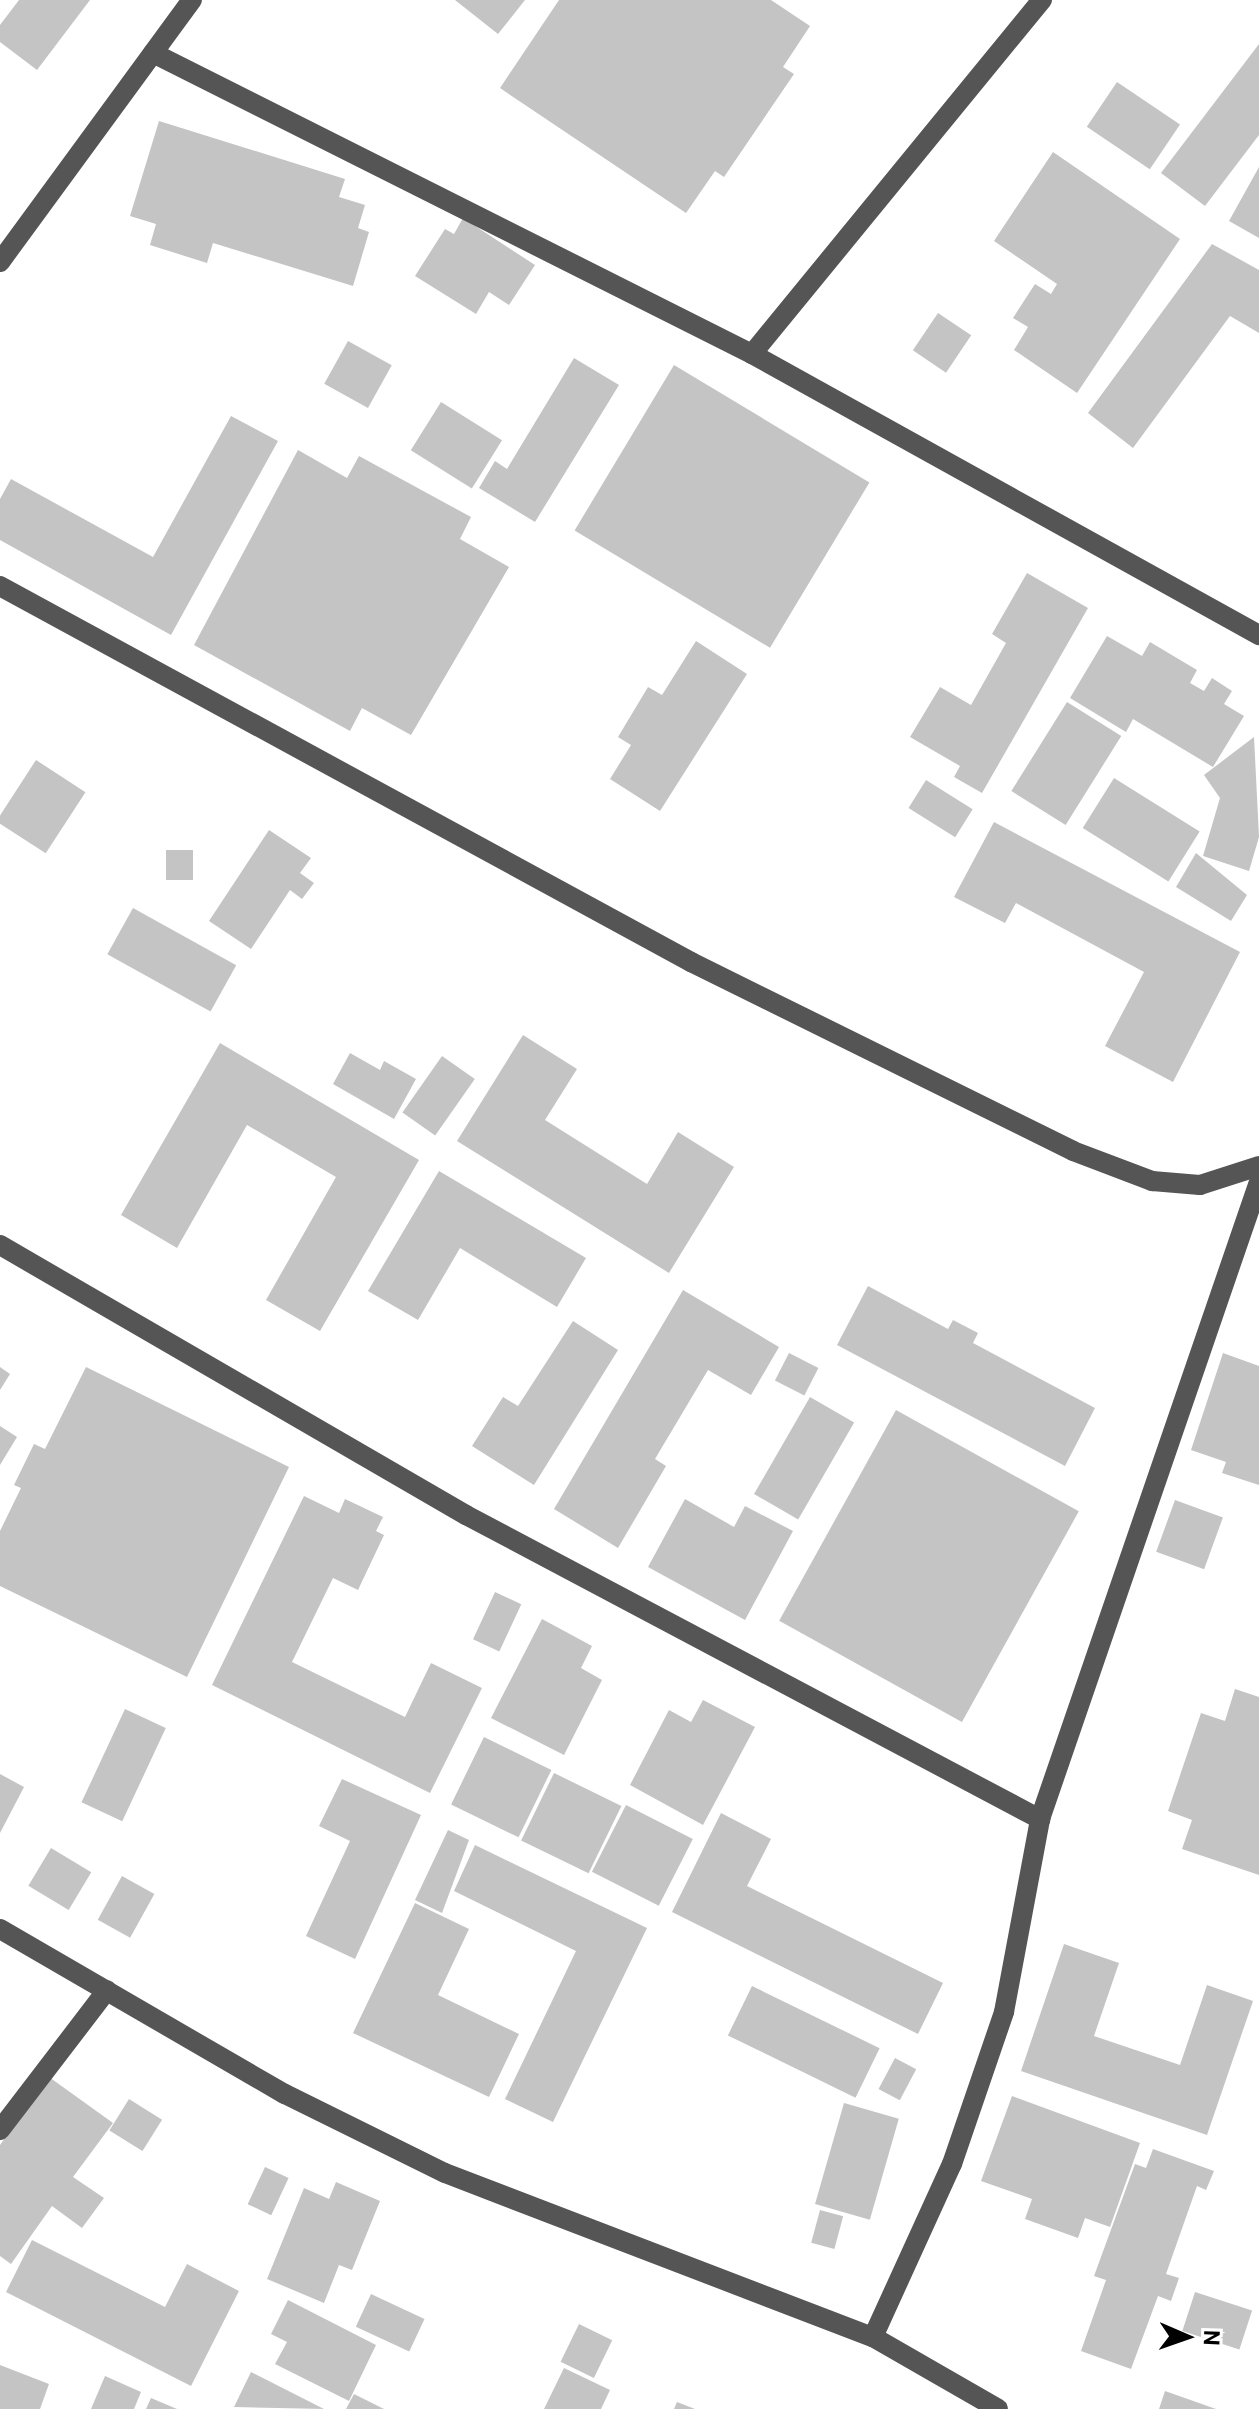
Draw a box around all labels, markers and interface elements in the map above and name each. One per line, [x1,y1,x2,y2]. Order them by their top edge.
north arrow [1147,2297,1227,2377]
text: N [1199,2330,1224,2346]

